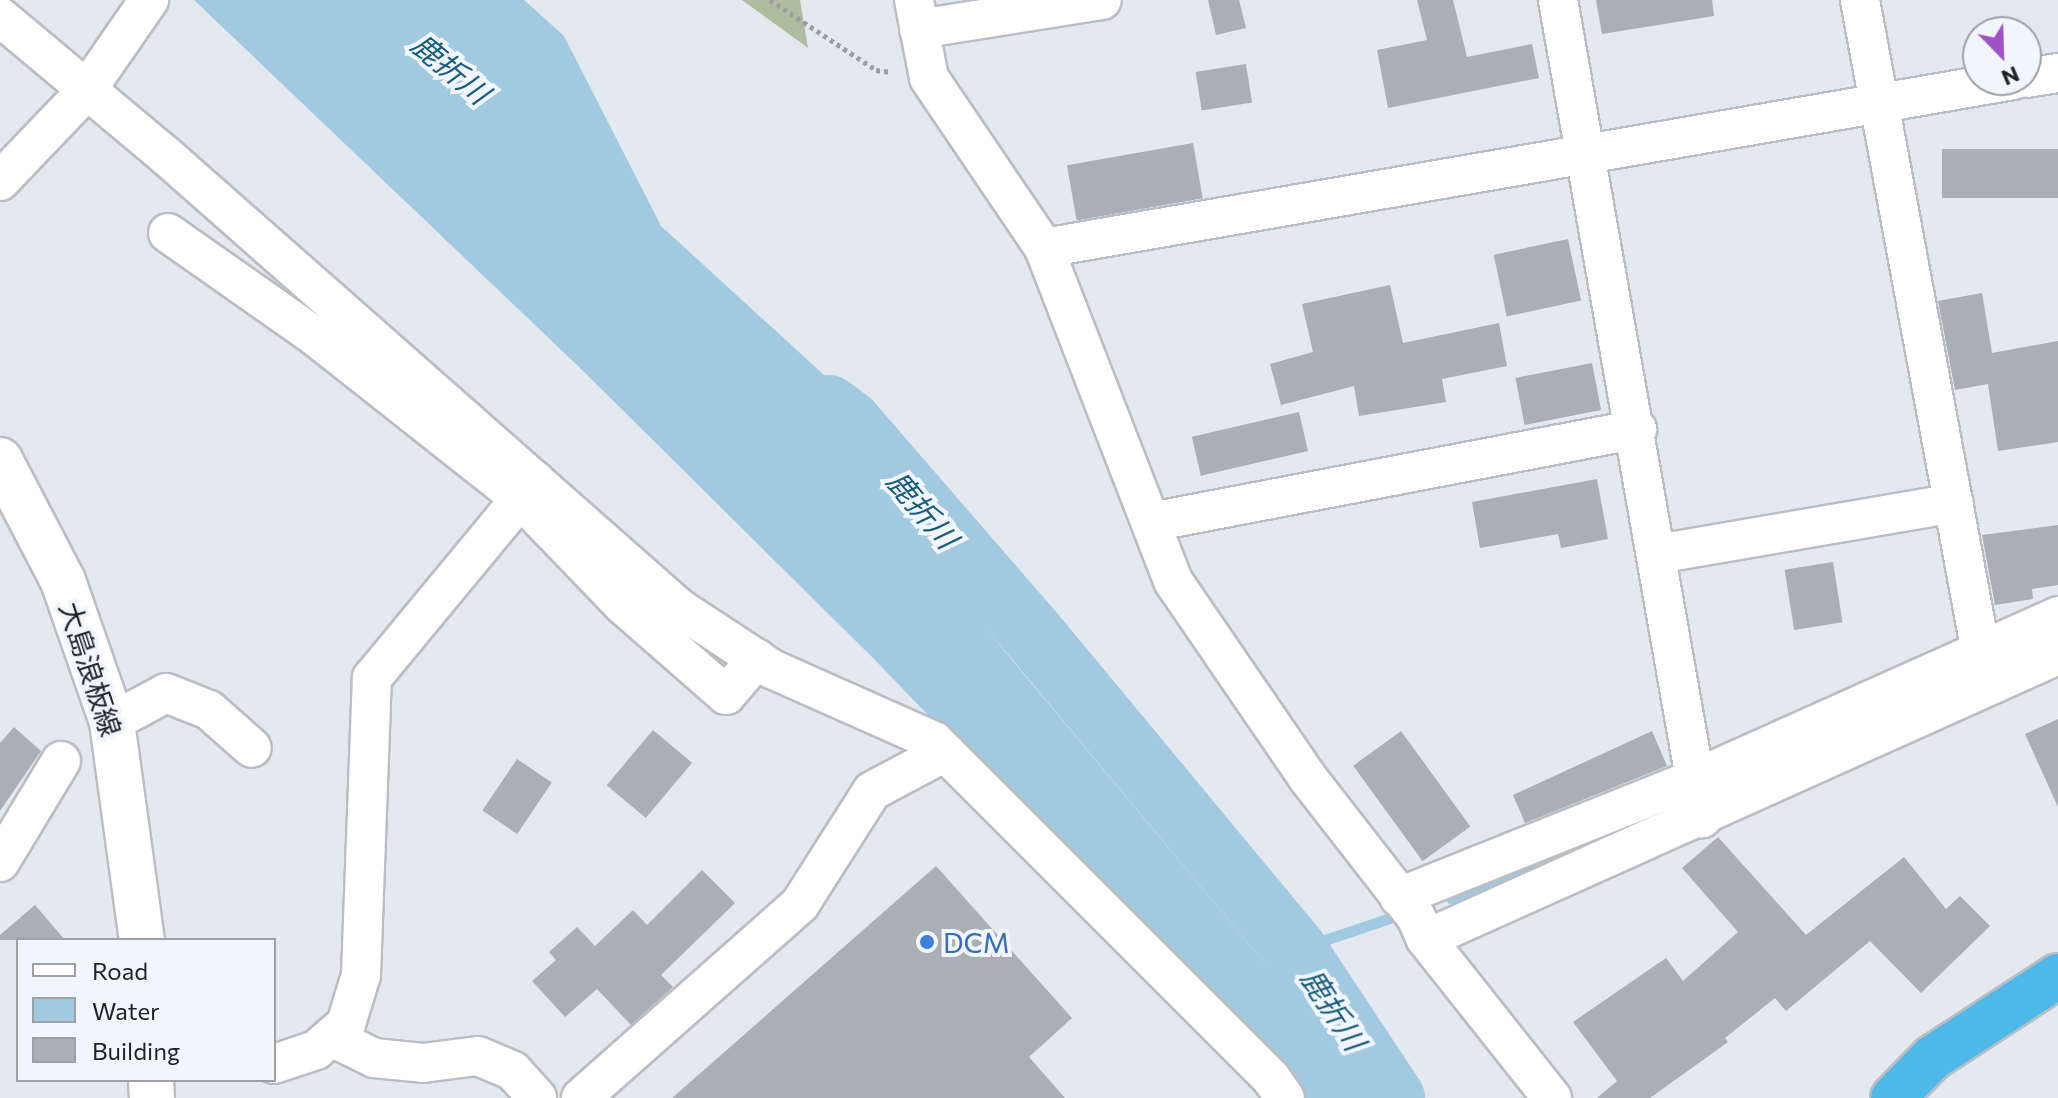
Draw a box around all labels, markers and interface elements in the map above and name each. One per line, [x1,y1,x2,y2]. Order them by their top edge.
north arrow [1962,16,2042,96]
water label: 鹿折川 [405,25,497,111]
text: N [1998,61,2024,92]
water label: 鹿折川 [880,463,966,555]
street label: 大島浪板線 [53,597,129,741]
place label: DCM [943,925,1010,959]
marker: DCM [918,933,936,951]
legend [16,938,276,1082]
text: Road [92,956,148,985]
water label: 鹿折川 [1294,961,1374,1057]
text: Water [92,996,160,1025]
text: Building [92,1036,180,1065]

